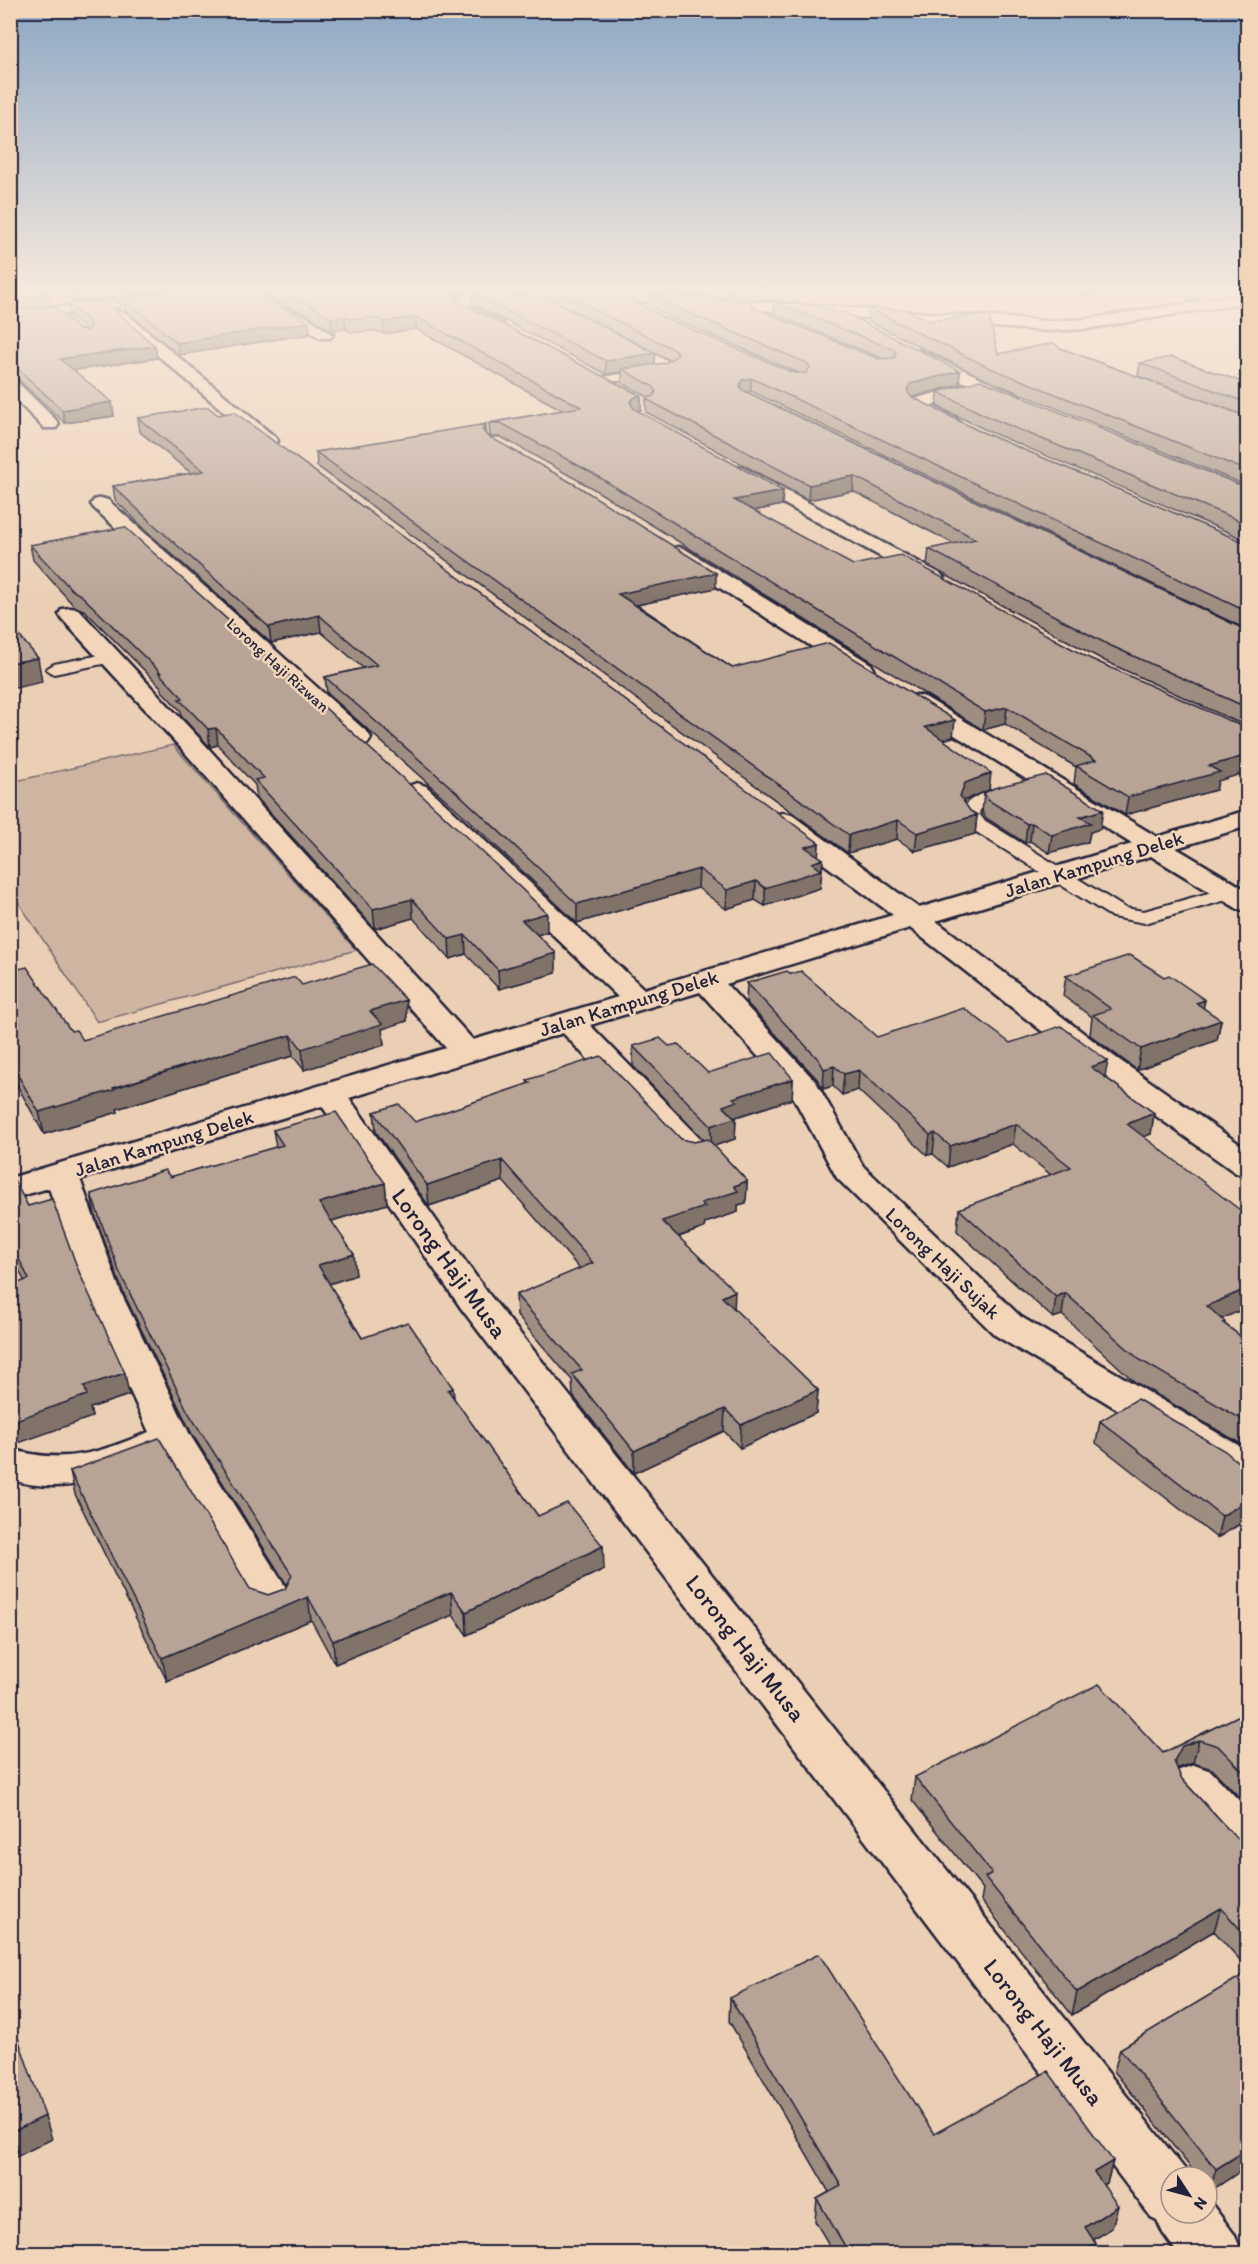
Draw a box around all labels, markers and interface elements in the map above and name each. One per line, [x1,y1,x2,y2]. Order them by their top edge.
street label: Lorong Haji Rizwan [223,614,333,716]
street label: Jalan Kampung Delek [1002,825,1186,903]
street label: Jalan Kampung Delek [537,964,721,1042]
street label: Jalan Kampung Delek [72,1104,256,1182]
street label: Lorong Haji Musa [386,1182,515,1344]
street label: Lorong Haji Sujak [881,1202,1006,1324]
street label: Lorong Haji Musa [680,1569,813,1728]
street label: Lorong Haji Musa [978,1953,1111,2112]
north arrow [1159,2165,1219,2225]
text: N [1190,2194,1212,2213]

